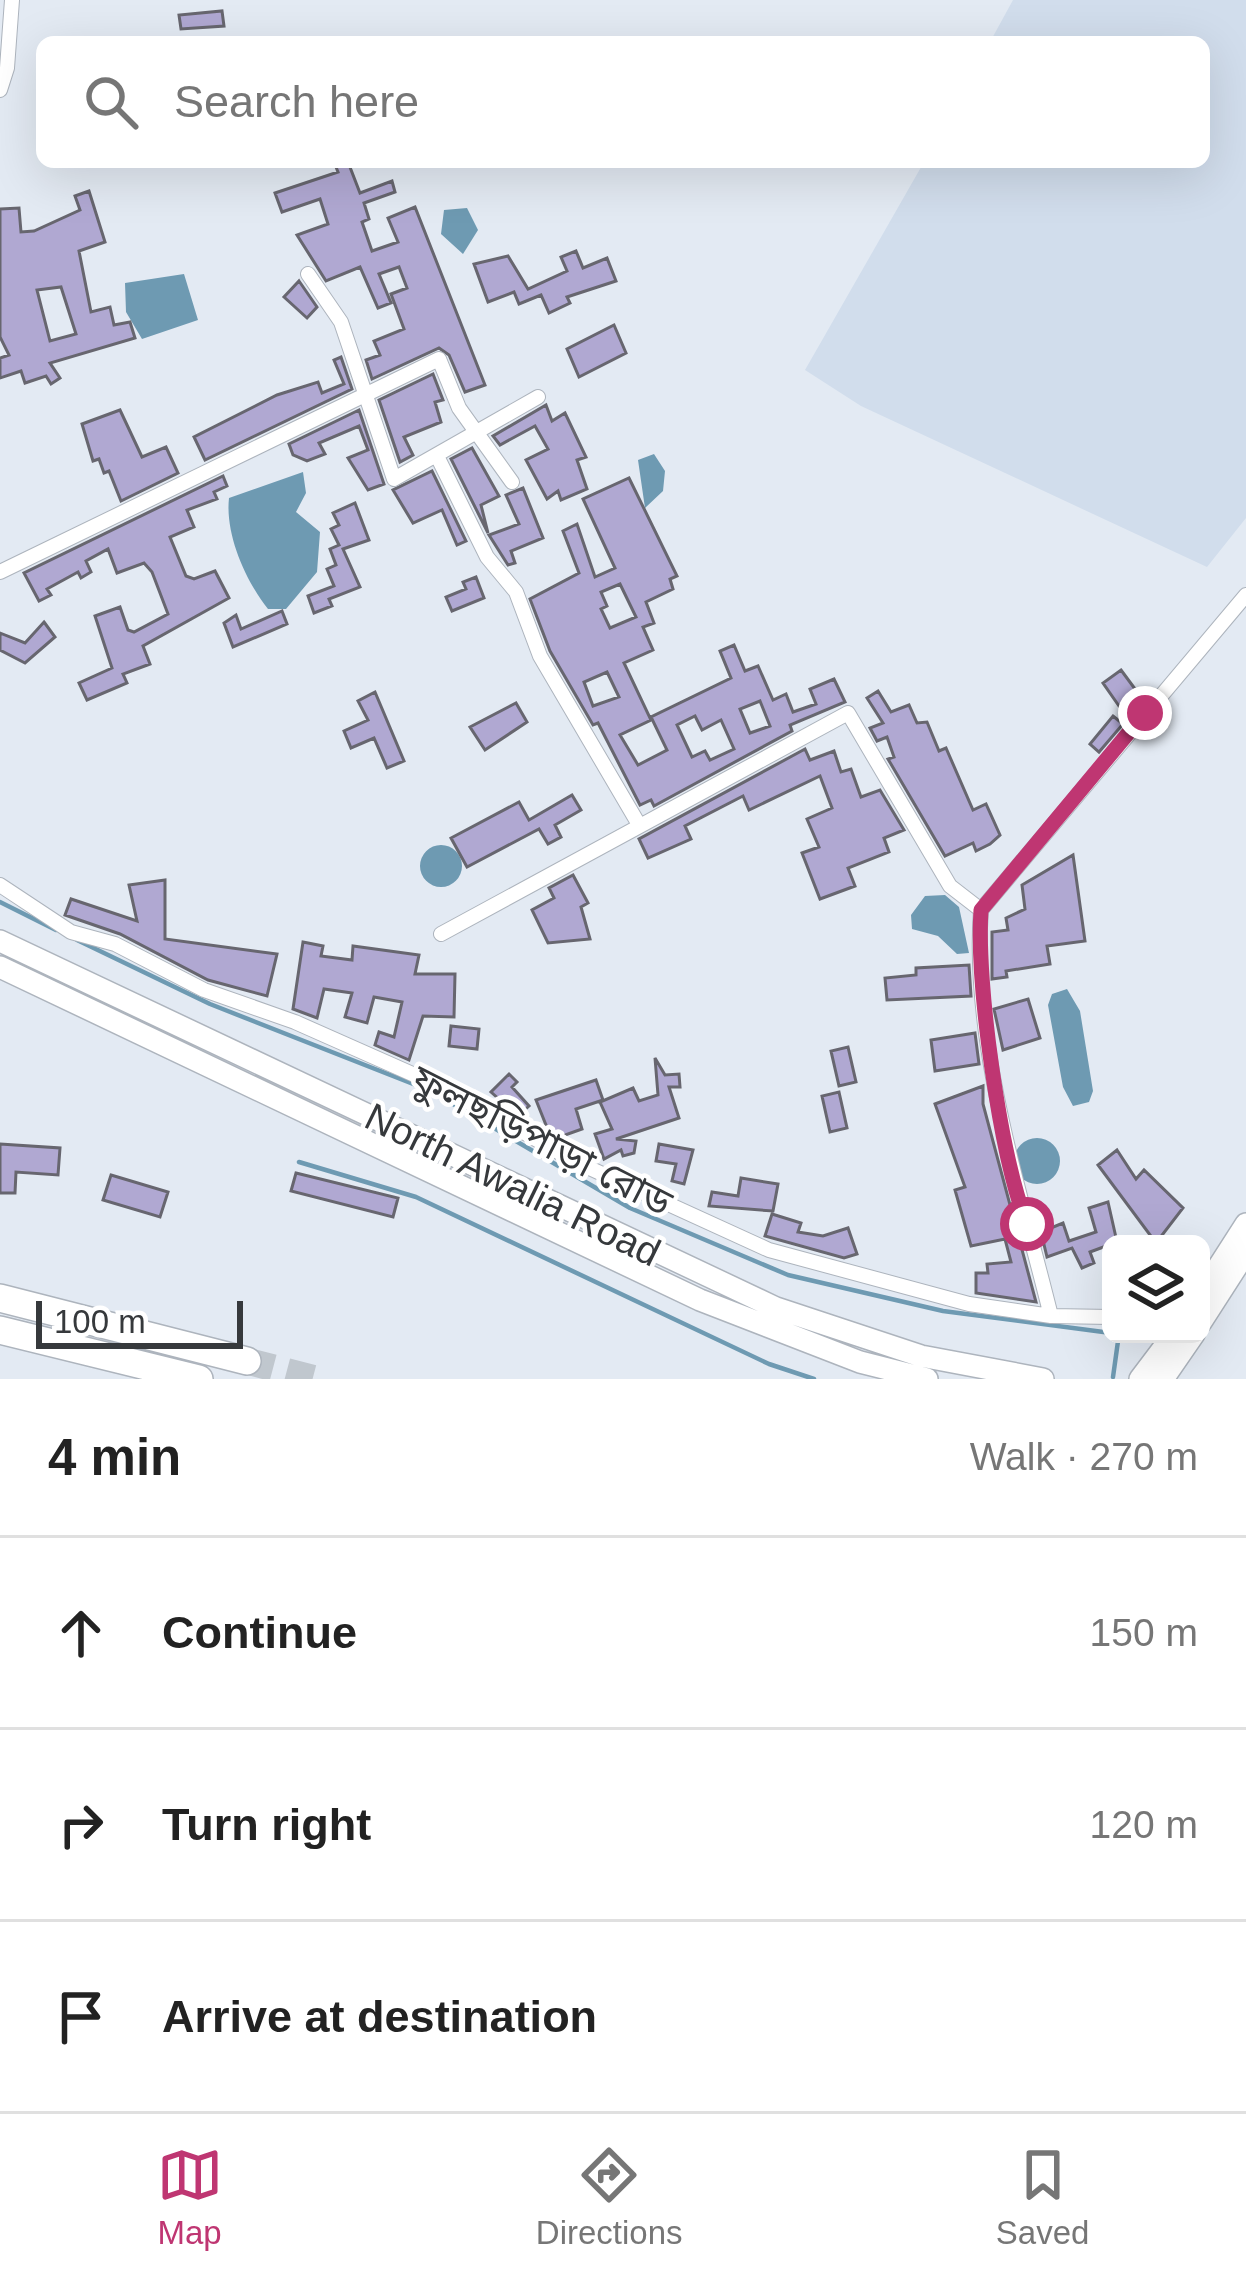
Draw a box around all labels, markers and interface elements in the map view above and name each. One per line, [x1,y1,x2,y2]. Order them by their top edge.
search box [36,36,1210,168]
icon: search [78,69,144,135]
text: Search here [174,76,419,127]
route end [1118,686,1172,740]
street label: ফুলছড়িপাড়া রোড [403,1056,680,1226]
street label: North Awalia Road [359,1094,667,1274]
route start [1000,1197,1054,1251]
map controls [1102,1235,1210,1343]
button: layers [1102,1235,1210,1343]
scale bar [36,1295,243,1348]
text: 100 m [54,1303,146,1340]
text: 4 min [48,1429,181,1486]
text: Walk · 270 m [970,1435,1198,1478]
icon: ahead [48,1600,114,1666]
text: Continue [162,1607,357,1658]
text: 150 m [1090,1611,1198,1654]
icon: right [48,1792,114,1858]
text: Turn right [162,1799,371,1850]
text: 120 m [1090,1803,1198,1846]
icon: arrive [48,1984,114,2050]
text: Arrive at destination [162,1991,597,2042]
tab: Map [157,2142,223,2252]
tab: Directions [536,2142,683,2252]
tab: Saved [996,2142,1089,2252]

